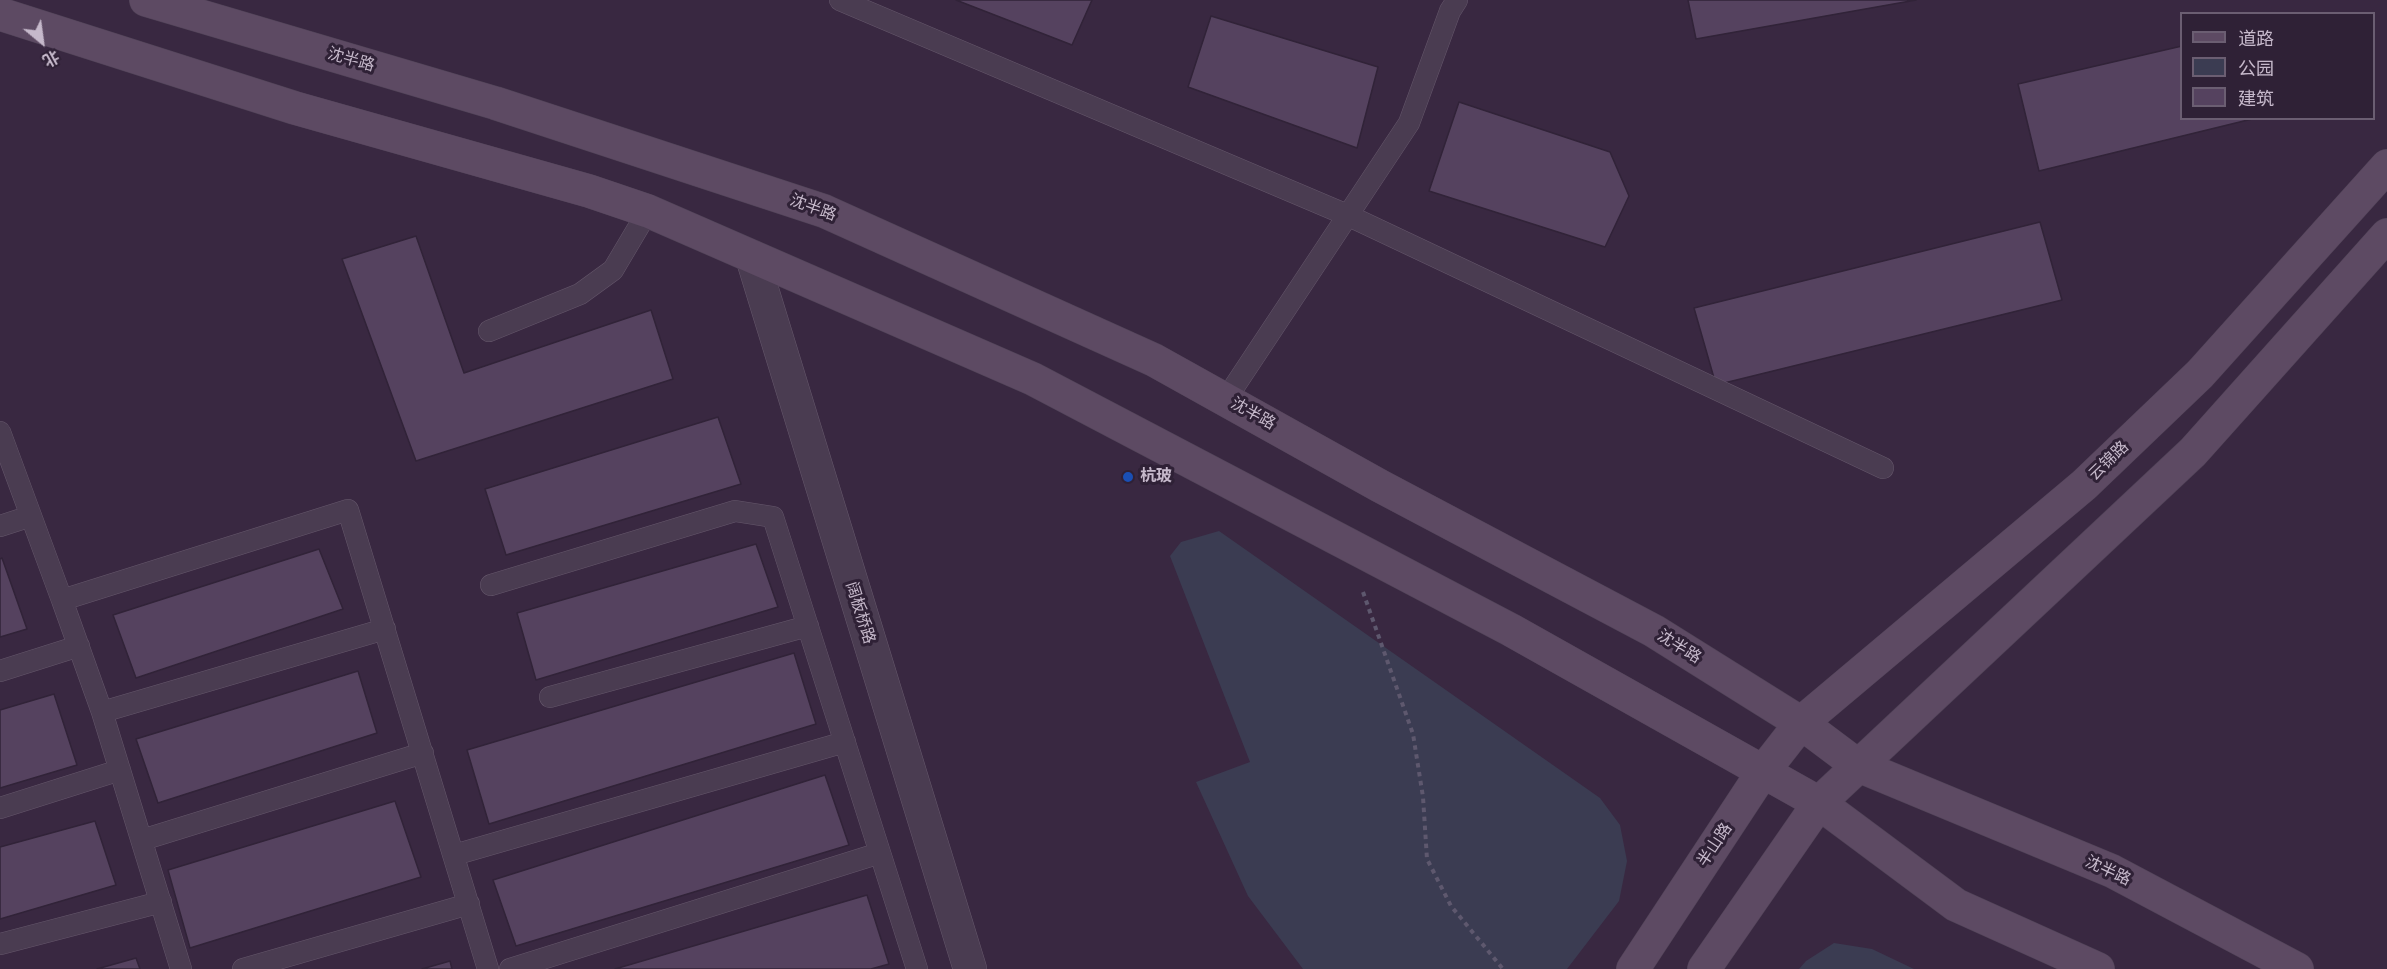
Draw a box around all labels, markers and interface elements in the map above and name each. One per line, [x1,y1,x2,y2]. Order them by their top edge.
north arrow [12,12,72,72]
legend [2180,12,2375,120]
text: 道路 [2238,28,2274,50]
street label: 沈半路 [325,44,377,76]
text: 北 [39,46,63,70]
text: 公园 [2238,58,2274,80]
text: 建筑 [2238,88,2274,110]
street label: 沈半路 [787,191,839,225]
street label: 沈半路 [1227,394,1279,434]
street label: 云锦路 [2085,437,2133,485]
place label: 杭玻 [1140,467,1172,487]
marker: 杭玻 [1121,470,1135,484]
street label: 阔板桥路 [841,580,879,646]
street label: 沈半路 [1654,626,1704,668]
street label: 半山路 [1694,820,1736,870]
street label: 沈半路 [2082,852,2134,890]

